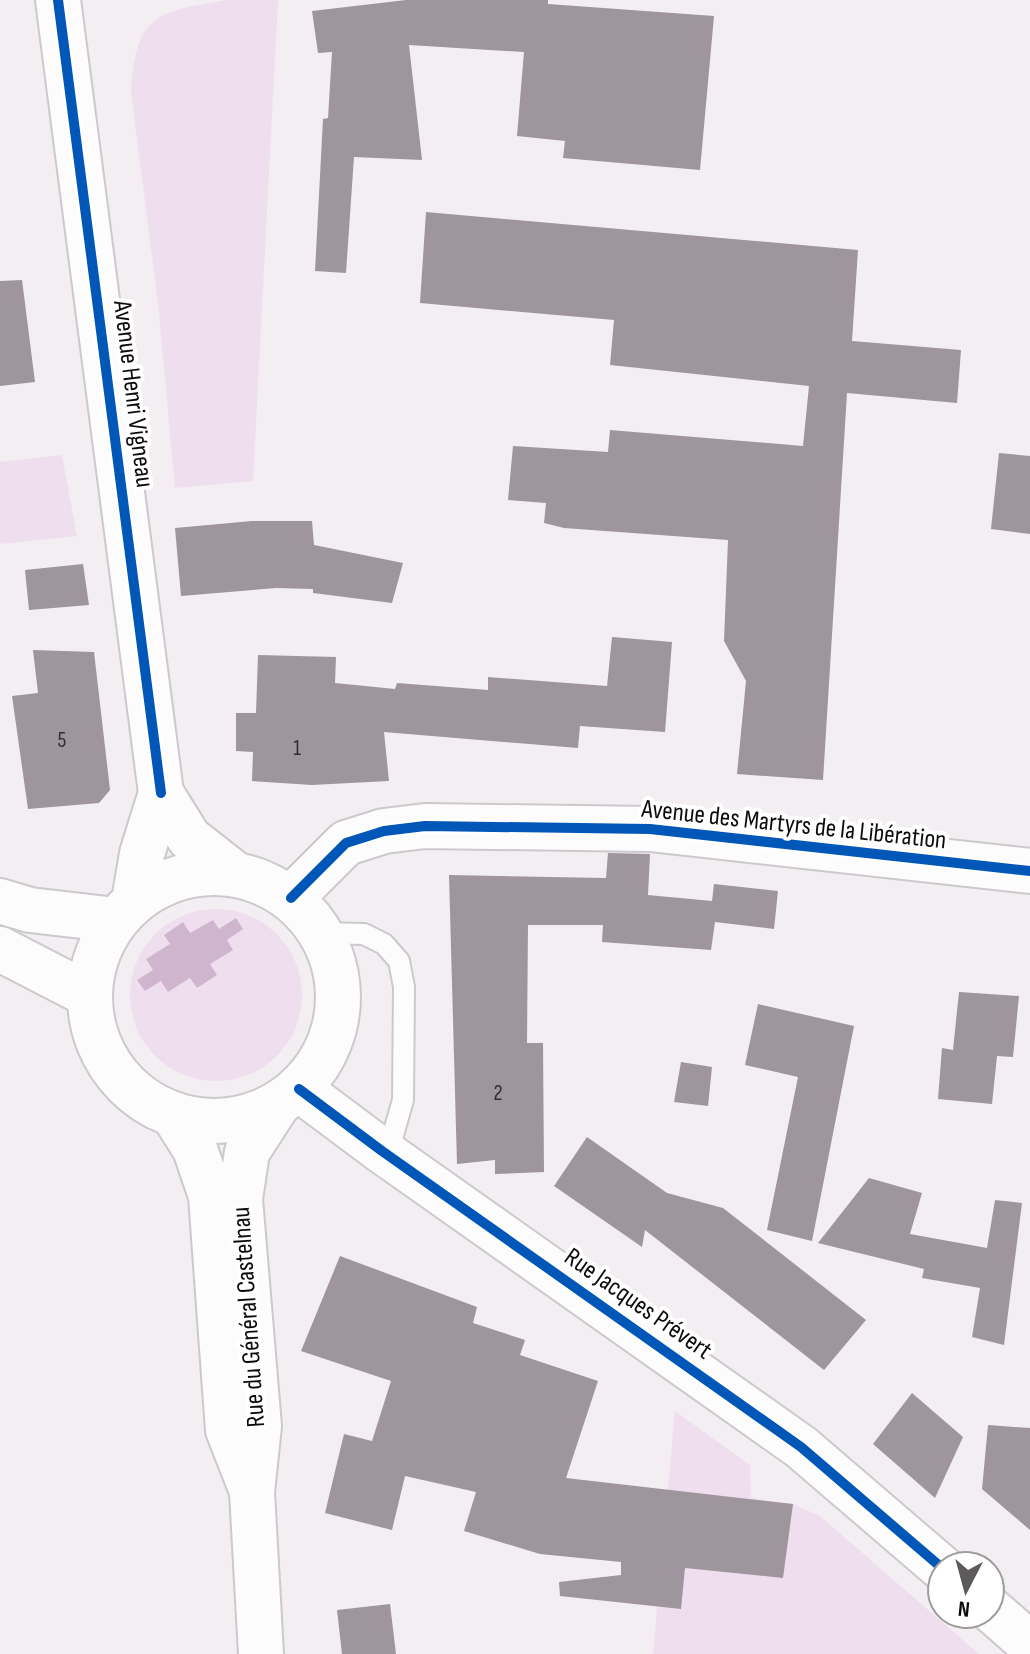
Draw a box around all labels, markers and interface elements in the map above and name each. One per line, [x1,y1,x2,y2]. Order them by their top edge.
street label: Avenue Henri Vigneau [106,298,160,489]
house number: 5 [58,727,67,754]
house number: 1 [293,735,301,762]
street label: Avenue des Martyrs de la Libération [639,793,948,856]
house number: 2 [493,1080,503,1107]
street label: Rue du Général Castelnau [226,1206,272,1428]
street label: Rue Jacques Prévert [558,1242,718,1366]
north arrow [926,1550,1006,1630]
text: N [957,1594,971,1622]

